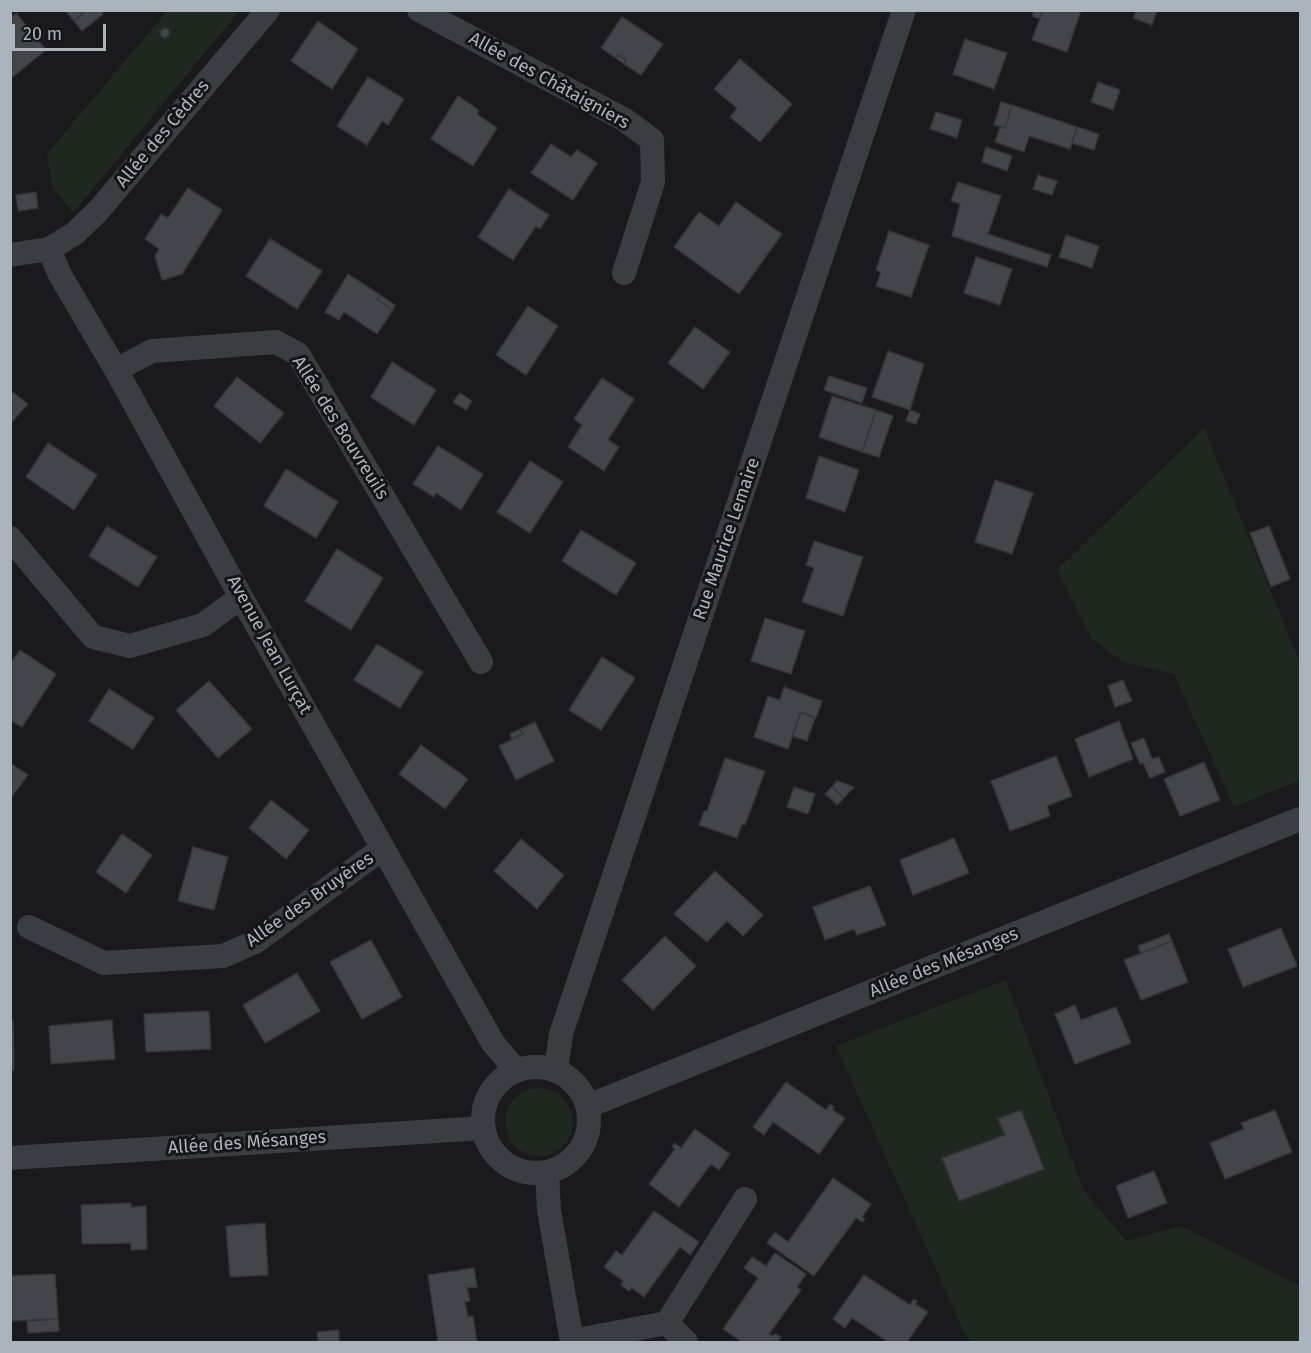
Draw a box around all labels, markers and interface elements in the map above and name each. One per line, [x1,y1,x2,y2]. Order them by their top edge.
scale bar [15,12,110,50]
text: 20 m [23,23,62,45]
street label: Allée des Châtaigniers [465,28,633,134]
street label: Allée des Cèdres [112,76,214,192]
street label: Allée des Bouvreuils [287,352,393,504]
street label: Rue Maurice Lemaire [689,455,765,623]
street label: Avenue Jean Lurçat [222,572,316,718]
street label: Allée des Bruyères [242,848,378,952]
street label: Allée des Mésanges [866,923,1022,1003]
street label: Allée des Mésanges [167,1127,327,1159]

